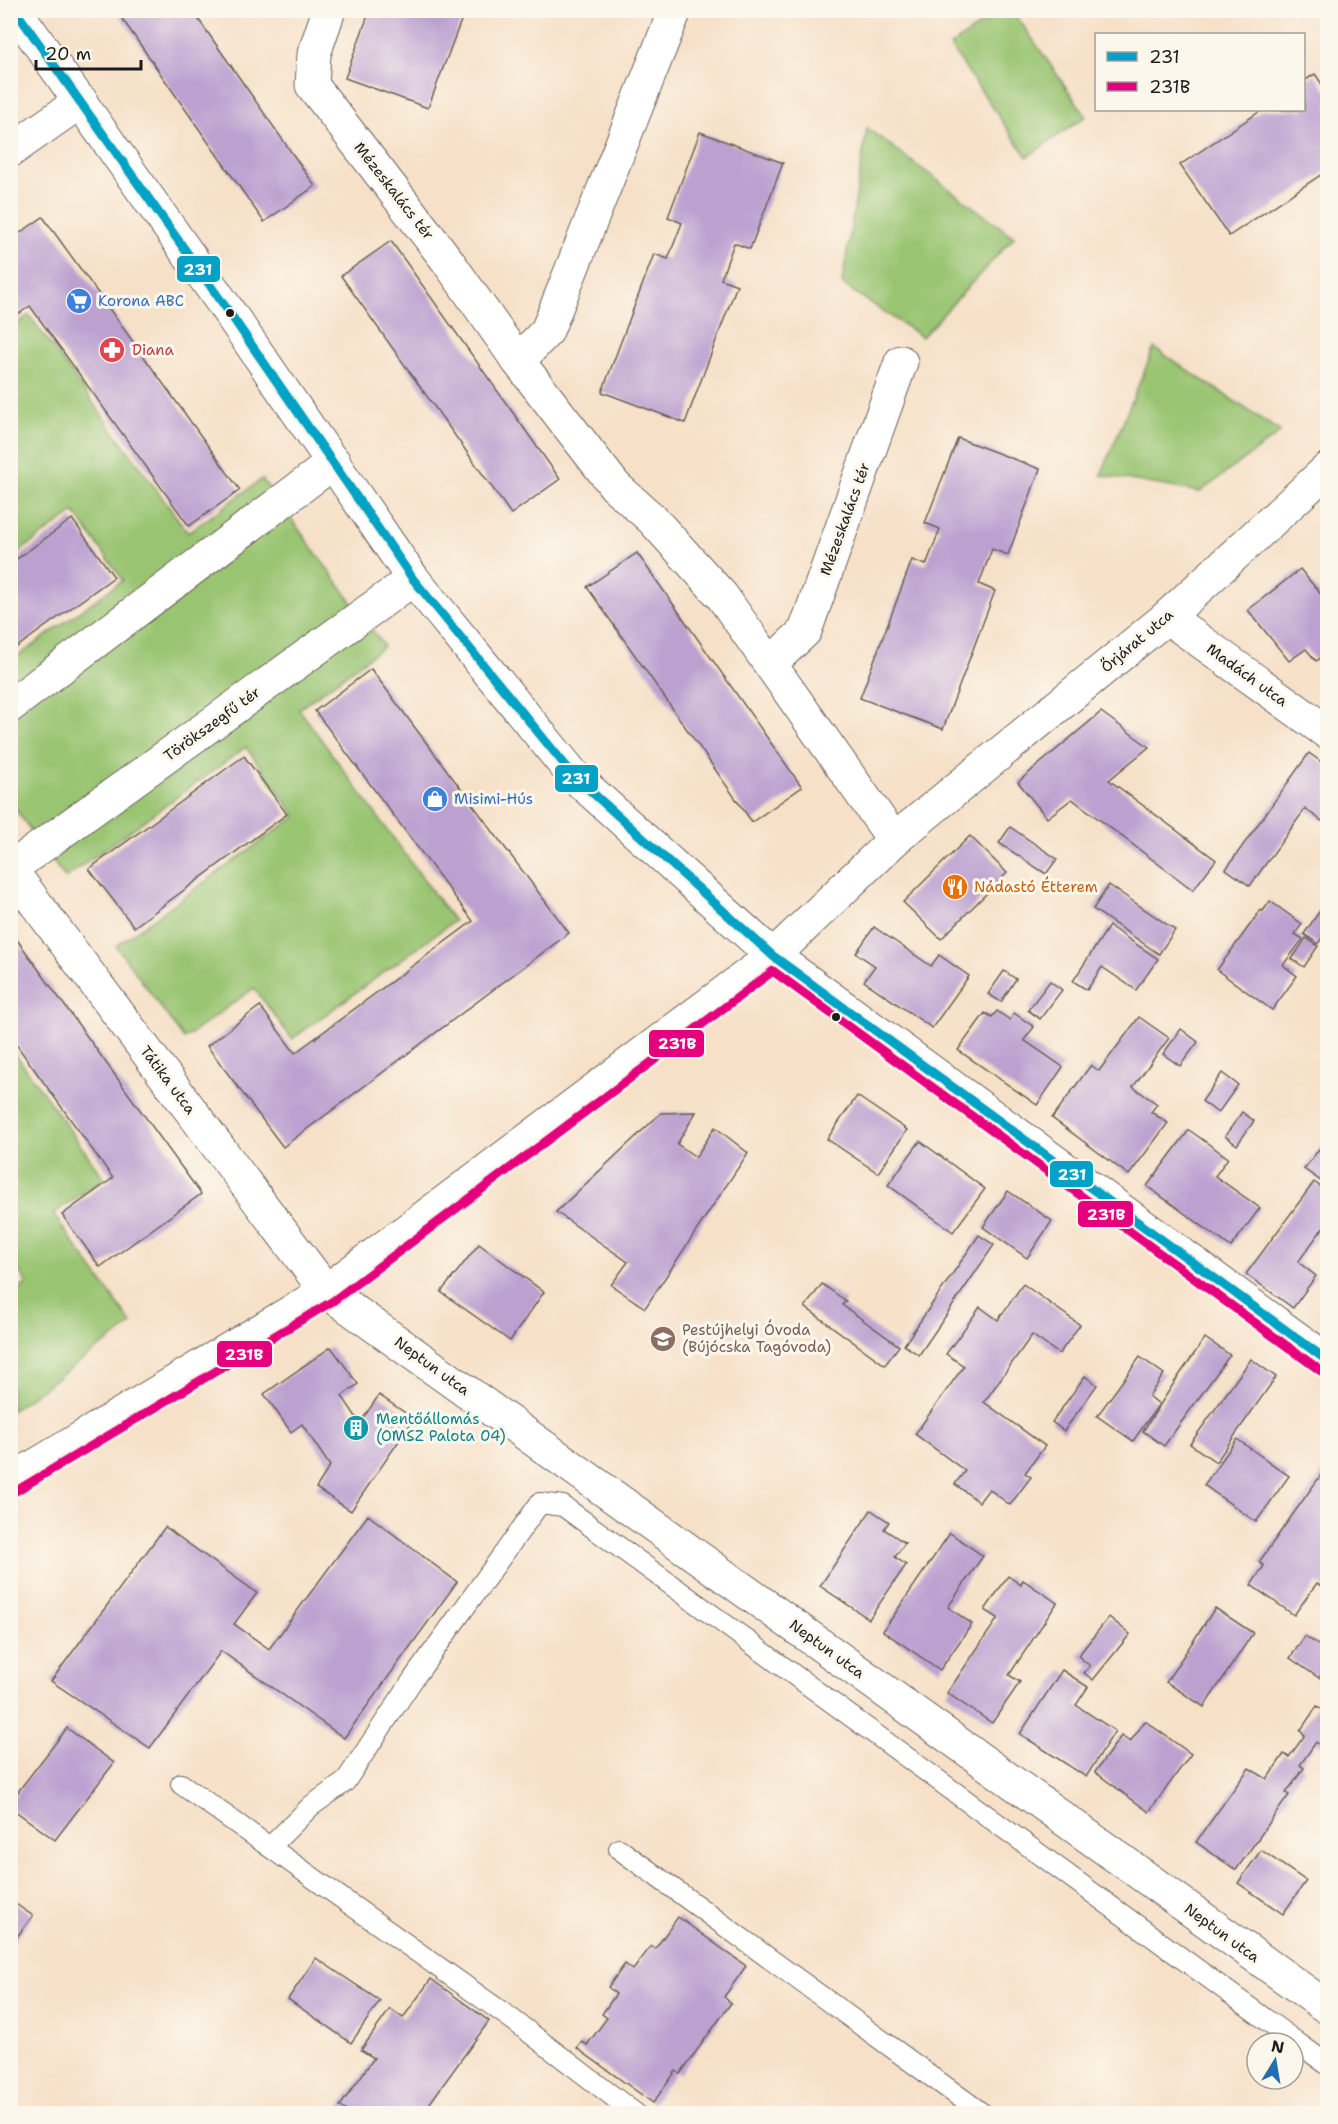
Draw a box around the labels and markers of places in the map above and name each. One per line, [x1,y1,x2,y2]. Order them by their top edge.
supermarket icon: Korona ABC [64,286,94,316]
place label: Korona ABC [98,291,184,311]
unlabelled marker [224,307,236,319]
pharmacy icon: Diana [97,335,127,365]
place label: Diana [132,340,174,360]
shop icon: Misimi-Hús [420,784,450,814]
place label: Misimi-Hús [454,789,533,809]
restaurant icon: Nádastó Étterem [940,872,970,902]
place label: Nádastó Étterem [974,876,1098,897]
unlabelled marker [830,1011,842,1023]
place label: Pestújhelyi Óvoda (Bújócska Tagóvoda) [682,1319,831,1357]
school or university icon: Pestújhelyi Óvoda (Bújócska Tagóvoda) [648,1324,678,1354]
place label: Mentőállomás (OMSZ Palota 04) [376,1409,506,1446]
building icon: Mentőállomás (OMSZ Palota 04) [341,1413,371,1443]

